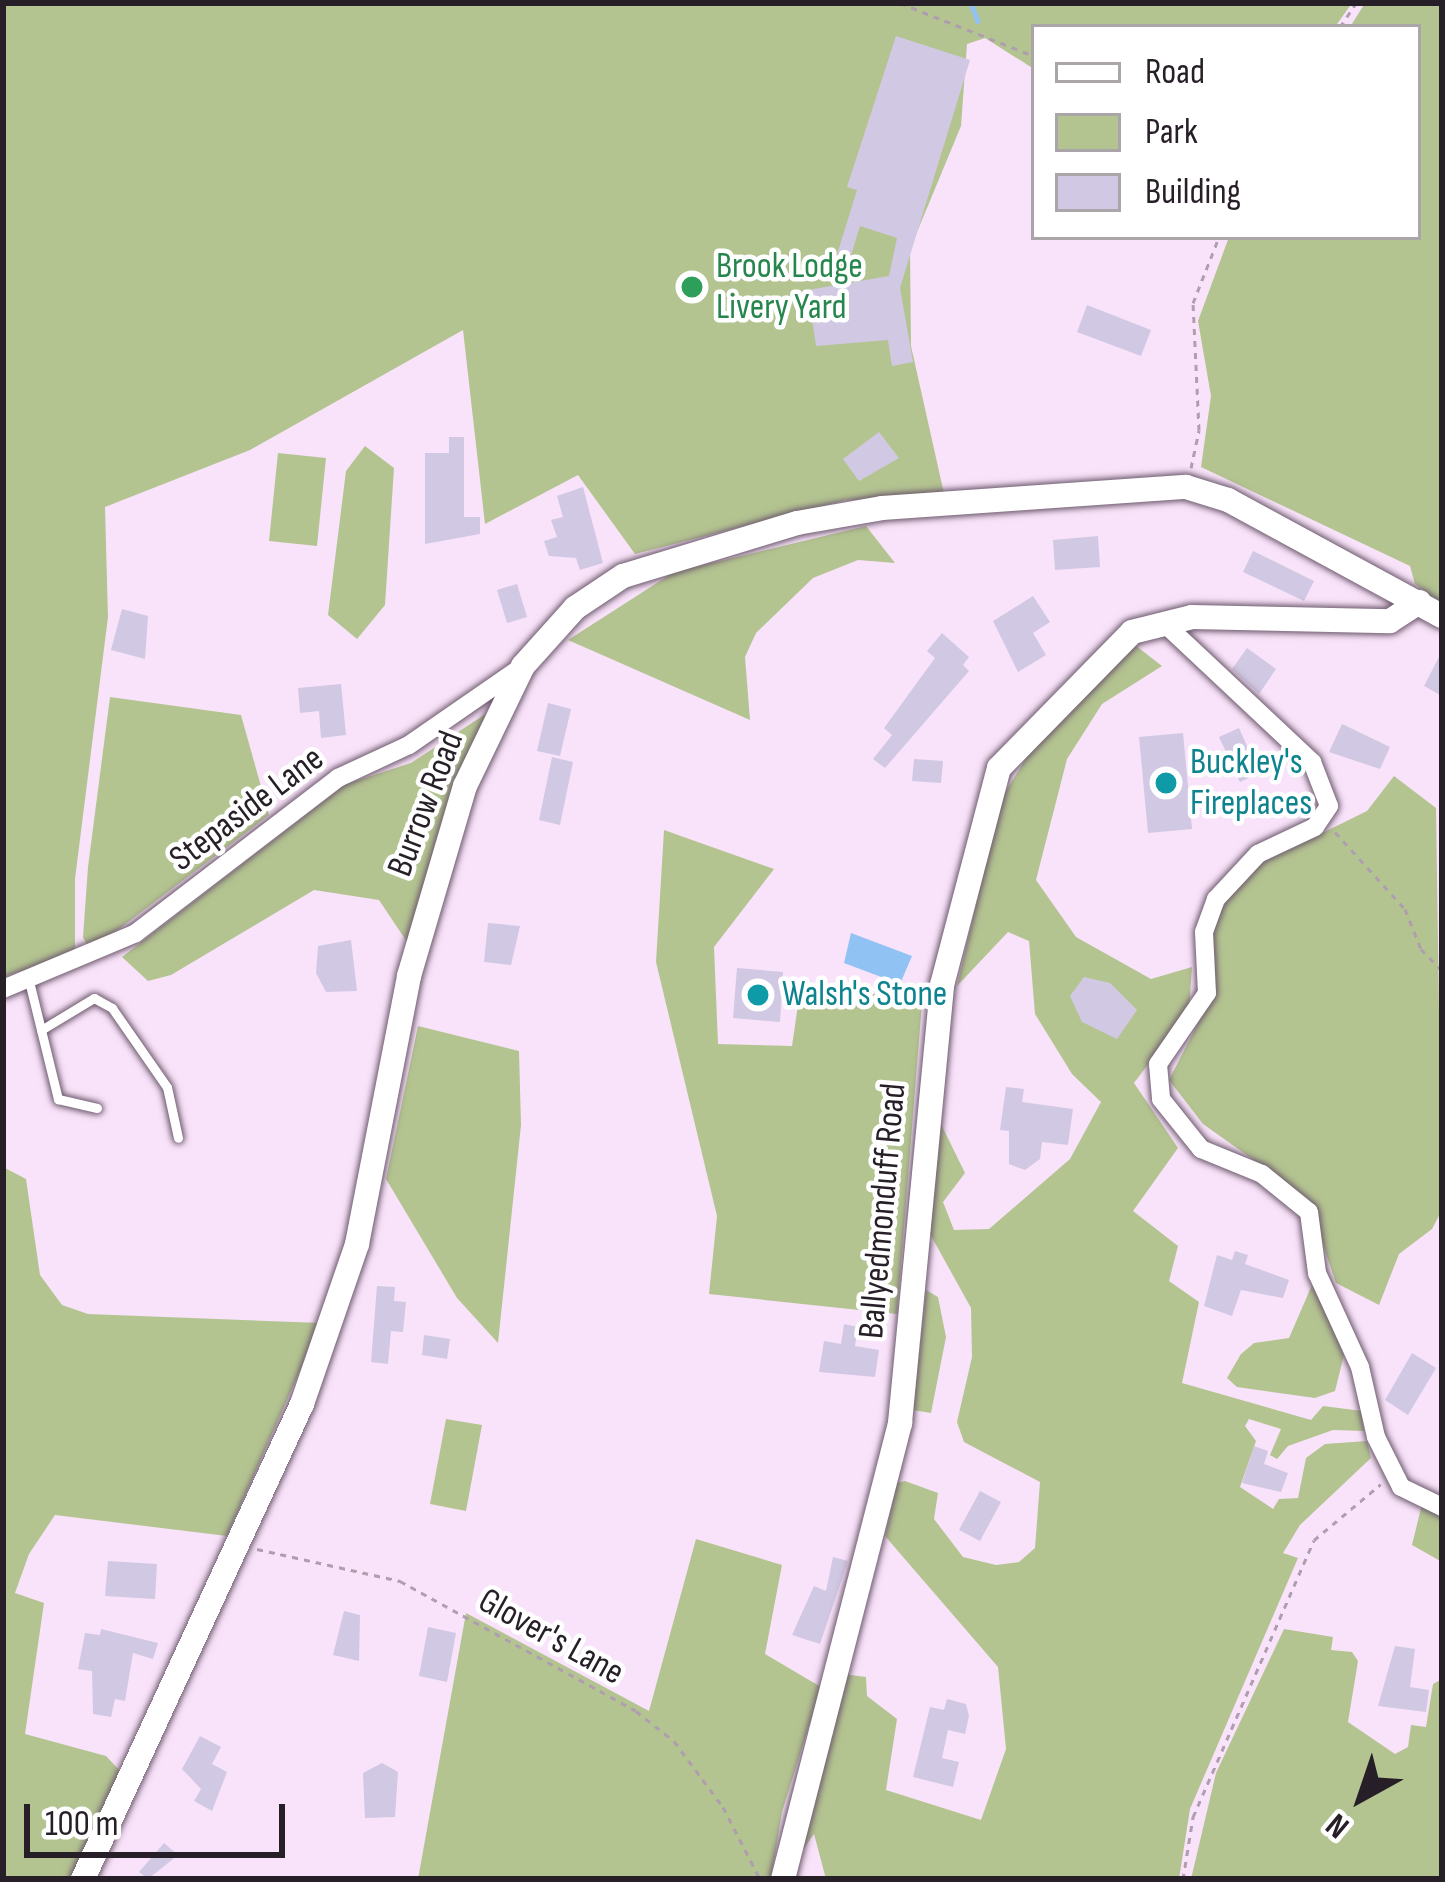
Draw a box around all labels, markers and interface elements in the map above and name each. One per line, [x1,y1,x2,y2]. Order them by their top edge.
legend [1031,24,1421,240]
text: Road [1145,51,1205,94]
text: Park [1145,111,1198,154]
text: Building [1145,171,1241,214]
place label: Brook Lodge Livery Yard [716,244,863,329]
marker: Brook Lodge Livery Yard [679,274,705,300]
street label: Burrow Road [379,725,473,883]
street label: Stepaside Lane [162,737,332,881]
place label: Buckley's Fireplaces [1190,740,1312,825]
marker: Buckley's Fireplaces [1153,770,1179,796]
place label: Walsh's Stone [782,973,947,1017]
marker: Walsh's Stone [745,982,771,1008]
street label: Ballyedmonduff Road [850,1081,916,1341]
street label: Glover's Lane [471,1579,631,1695]
north arrow [1301,1738,1421,1858]
scale bar [30,1780,291,1854]
text: 100 m [45,1803,119,1846]
text: N [1318,1805,1357,1847]

